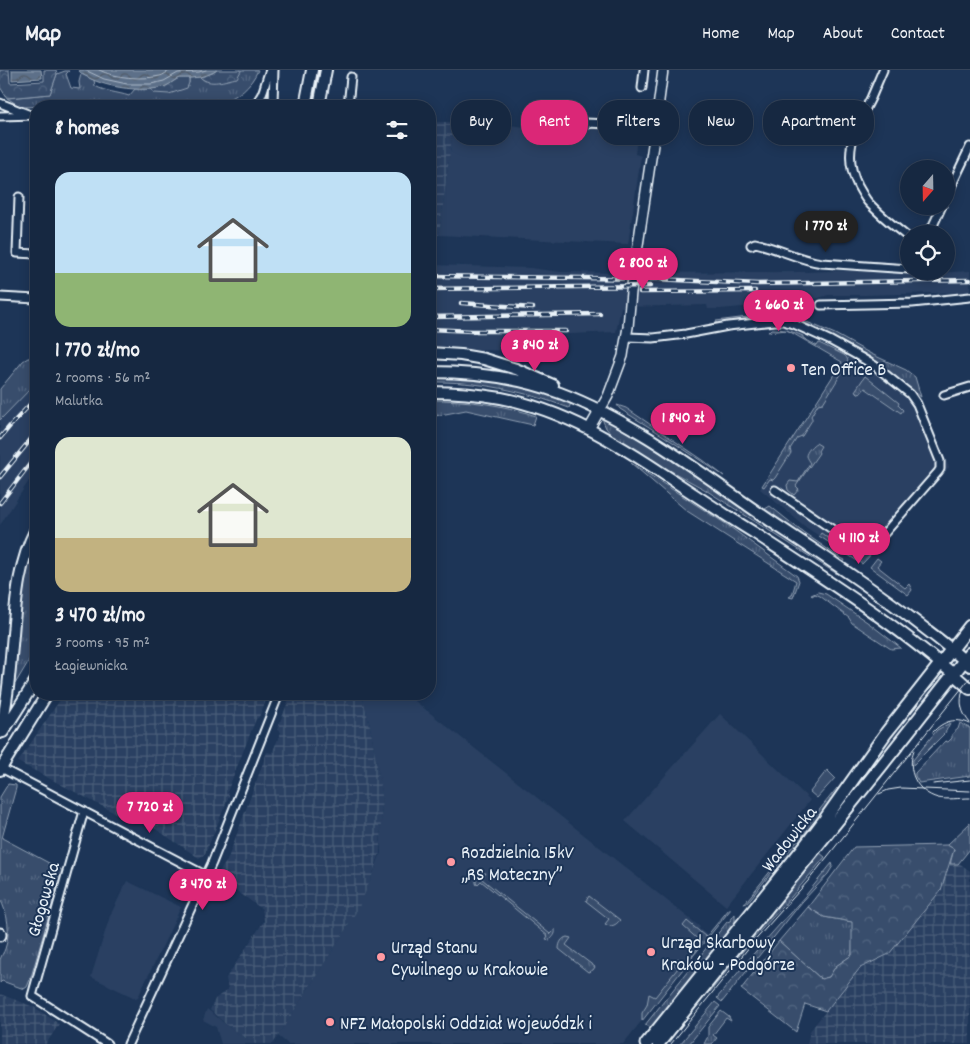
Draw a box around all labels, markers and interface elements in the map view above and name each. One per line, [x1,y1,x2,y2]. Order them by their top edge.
text: Map [25,18,61,52]
text: Home [702,22,739,47]
text: Map [767,22,795,47]
text: About [823,22,863,47]
text: Contact [891,22,945,47]
chip: Buy [451,100,511,145]
chip: Rent [521,100,588,145]
chip: Filters [598,100,679,145]
chip: New [689,100,753,145]
chip: Apartment [763,100,874,145]
text: 8 homes [55,115,120,145]
icon: filters [383,116,411,144]
north arrow [900,160,955,215]
map controls [900,160,955,280]
icon: home [188,205,278,295]
pin: 1 770 zł [774,210,878,253]
text: 1 770 zł [805,215,847,238]
button: locate [900,225,955,280]
pin: 2 800 zł [591,248,695,290]
text: 2 800 zł [619,252,667,275]
pin: 2 660 zł [727,290,831,332]
text: 2 660 zł [755,294,803,317]
pin: 3 840 zł [483,330,587,372]
text: 3 840 zł [512,334,558,357]
text: 1 770 zł/mo [55,337,140,367]
place label: Ten Office B [801,358,886,385]
marker: Ten Office B [785,362,797,374]
text: 2 rooms · 56 m² [55,367,150,390]
text: Malutka [55,390,103,413]
pin: 1 840 zł [631,402,735,445]
text: 1 840 zł [662,407,704,430]
icon: home [188,470,278,560]
pin: 4 110 zł [807,522,911,565]
text: 4 110 zł [839,527,879,550]
text: 3 470 zł/mo [55,602,145,632]
text: 3 rooms · 95 m² [55,632,150,655]
text: Łagiewnicka [55,655,127,678]
pin: 7 720 zł [98,792,202,834]
text: 7 720 zł [127,796,173,819]
street label: Wadowicka [756,801,826,879]
place label: Rozdzielnia 15kV „RS Mateczny” [461,841,574,890]
marker: Rozdzielnia 15kV „RS Mateczny” [445,856,457,868]
street label: Głogowska [22,858,69,940]
pin: 3 470 zł [151,868,255,911]
text: 3 470 zł [180,873,226,896]
place label: Urząd Skarbowy Kraków - Podgórze [661,931,795,980]
place label: Urząd Stanu Cywilnego w Krakowie [391,936,548,985]
marker: Urząd Skarbowy Kraków - Podgórze [645,946,657,958]
marker: Urząd Stanu Cywilnego w Krakowie [375,951,387,963]
place label: NFZ Małopolski Oddział Wojewódzk i [340,1012,592,1039]
marker: NFZ Małopolski Oddział Wojewódzk i [324,1016,336,1028]

